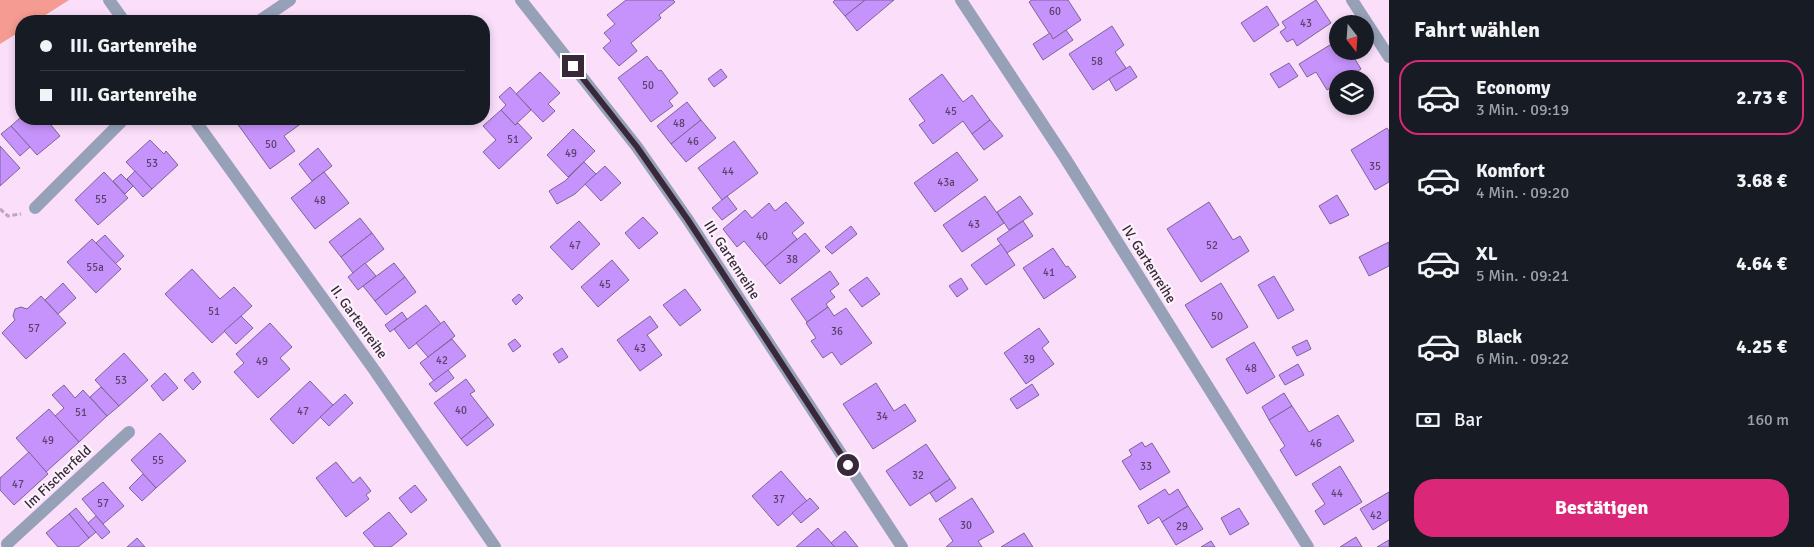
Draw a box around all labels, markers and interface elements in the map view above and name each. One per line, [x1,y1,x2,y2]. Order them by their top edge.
house number: 60 [1049,5,1061,18]
north arrow [1329,15,1374,60]
map controls [1329,15,1374,115]
text: Fahrt wählen [1414,16,1540,43]
house number: 43 [1300,17,1312,30]
text: III. Gartenreihe [70,34,197,58]
route end [562,55,584,77]
house number: 58 [1091,55,1103,68]
button: layers [1329,70,1374,115]
icon: car [1416,75,1461,120]
text: Economy [1476,76,1550,100]
house number: 50 [642,79,654,92]
text: III. Gartenreihe [70,83,197,107]
text: 2.73 € [1736,86,1787,110]
text: 3 Min. · 09:19 [1476,100,1569,120]
house number: 45 [945,105,957,118]
house number: 48 [673,117,685,130]
house number: 51 [507,133,519,146]
house number: 46 [687,135,699,148]
house number: 50 [265,138,277,151]
house number: 49 [565,147,577,160]
house number: 53 [146,157,158,170]
icon: car [1416,158,1461,203]
text: Komfort [1476,159,1545,183]
house number: 35 [1369,160,1381,173]
house number: 44 [722,165,734,178]
text: 3.68 € [1736,169,1787,193]
house number: 43a [937,176,955,189]
text: 4 Min. · 09:20 [1476,183,1569,203]
house number: 55 [95,193,107,206]
house number: 48 [314,194,326,207]
street label: III. Gartenreihe [700,217,764,303]
house number: 43 [968,218,980,231]
street label: IV. Gartenreihe [1118,222,1180,306]
house number: 40 [756,230,768,243]
house number: 47 [569,239,581,252]
house number: 52 [1206,239,1218,252]
icon: car [1416,241,1461,286]
text: XL [1476,242,1498,266]
text: 4.64 € [1736,252,1787,276]
house number: 38 [786,253,798,266]
house number: 55a [86,261,104,274]
house number: 41 [1043,266,1055,279]
text: 5 Min. · 09:21 [1476,266,1569,286]
house number: 45 [599,278,611,291]
street label: II. Gartenreihe [327,282,391,362]
house number: 51 [208,305,220,318]
house number: 50 [1211,310,1223,323]
house number: 57 [28,322,40,335]
icon: car [1416,324,1461,369]
house number: 36 [831,325,843,338]
text: Black [1476,325,1522,349]
text: 4.25 € [1736,335,1787,359]
house number: 43 [634,342,646,355]
text: 6 Min. · 09:22 [1476,349,1569,369]
house number: 39 [1023,353,1035,366]
house number: 42 [436,354,448,367]
house number: 49 [256,355,268,368]
house number: 48 [1245,362,1257,375]
house number: 53 [115,374,127,387]
house number: 40 [455,404,467,417]
house number: 47 [297,405,309,418]
house number: 51 [75,406,87,419]
icon: cash [1414,406,1442,434]
text: Bar [1454,408,1482,432]
house number: 34 [876,410,888,423]
text: 160 m [1747,410,1789,430]
house number: 49 [42,434,54,447]
house number: 46 [1310,437,1322,450]
street label: Im Fischerfeld [21,442,95,512]
house number: 55 [152,454,164,467]
route start [837,454,859,476]
house number: 33 [1140,460,1152,473]
house number: 32 [912,469,924,482]
house number: 47 [12,478,24,491]
button: Bestätigen [1414,479,1789,537]
house number: 44 [1331,487,1343,500]
house number: 37 [773,493,785,506]
house number: 57 [97,497,109,510]
house number: 42 [1370,509,1382,522]
house number: 30 [960,519,972,532]
house number: 29 [1176,520,1188,533]

